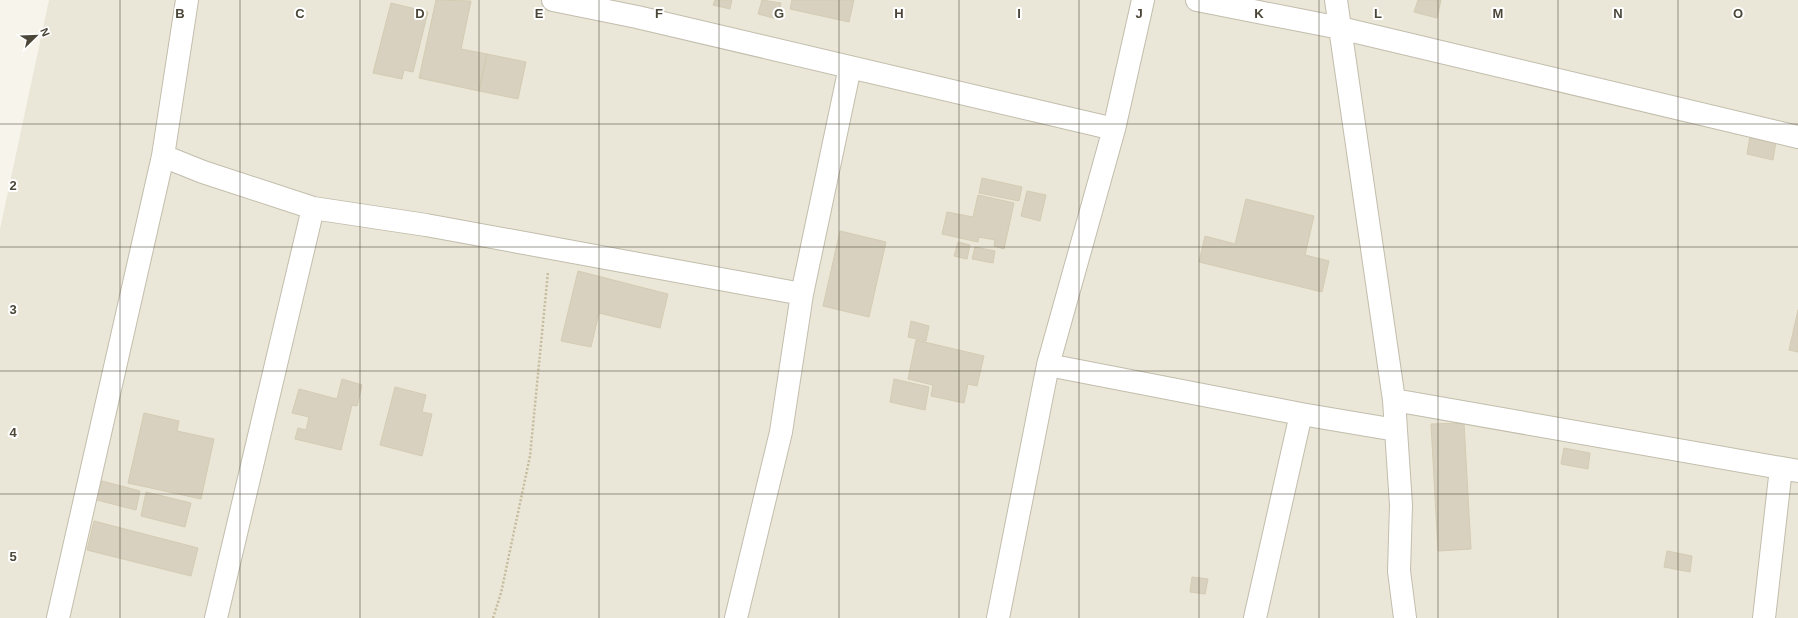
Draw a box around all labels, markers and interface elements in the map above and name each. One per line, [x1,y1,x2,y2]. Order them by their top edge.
text: B [175,6,185,21]
text: C [295,6,305,21]
text: D [415,6,425,21]
text: E [535,6,544,21]
text: F [655,6,663,21]
text: G [774,6,784,21]
text: H [894,6,904,21]
text: I [1017,6,1021,21]
text: J [1135,6,1143,21]
text: K [1254,6,1264,21]
text: L [1374,6,1382,21]
text: M [1493,6,1503,21]
text: N [1613,6,1623,21]
text: O [1733,6,1743,21]
north arrow [16,16,56,56]
text: N [38,26,52,38]
text: 2 [9,178,17,193]
text: 3 [9,302,17,317]
text: 4 [9,425,17,440]
text: 5 [9,549,17,564]

